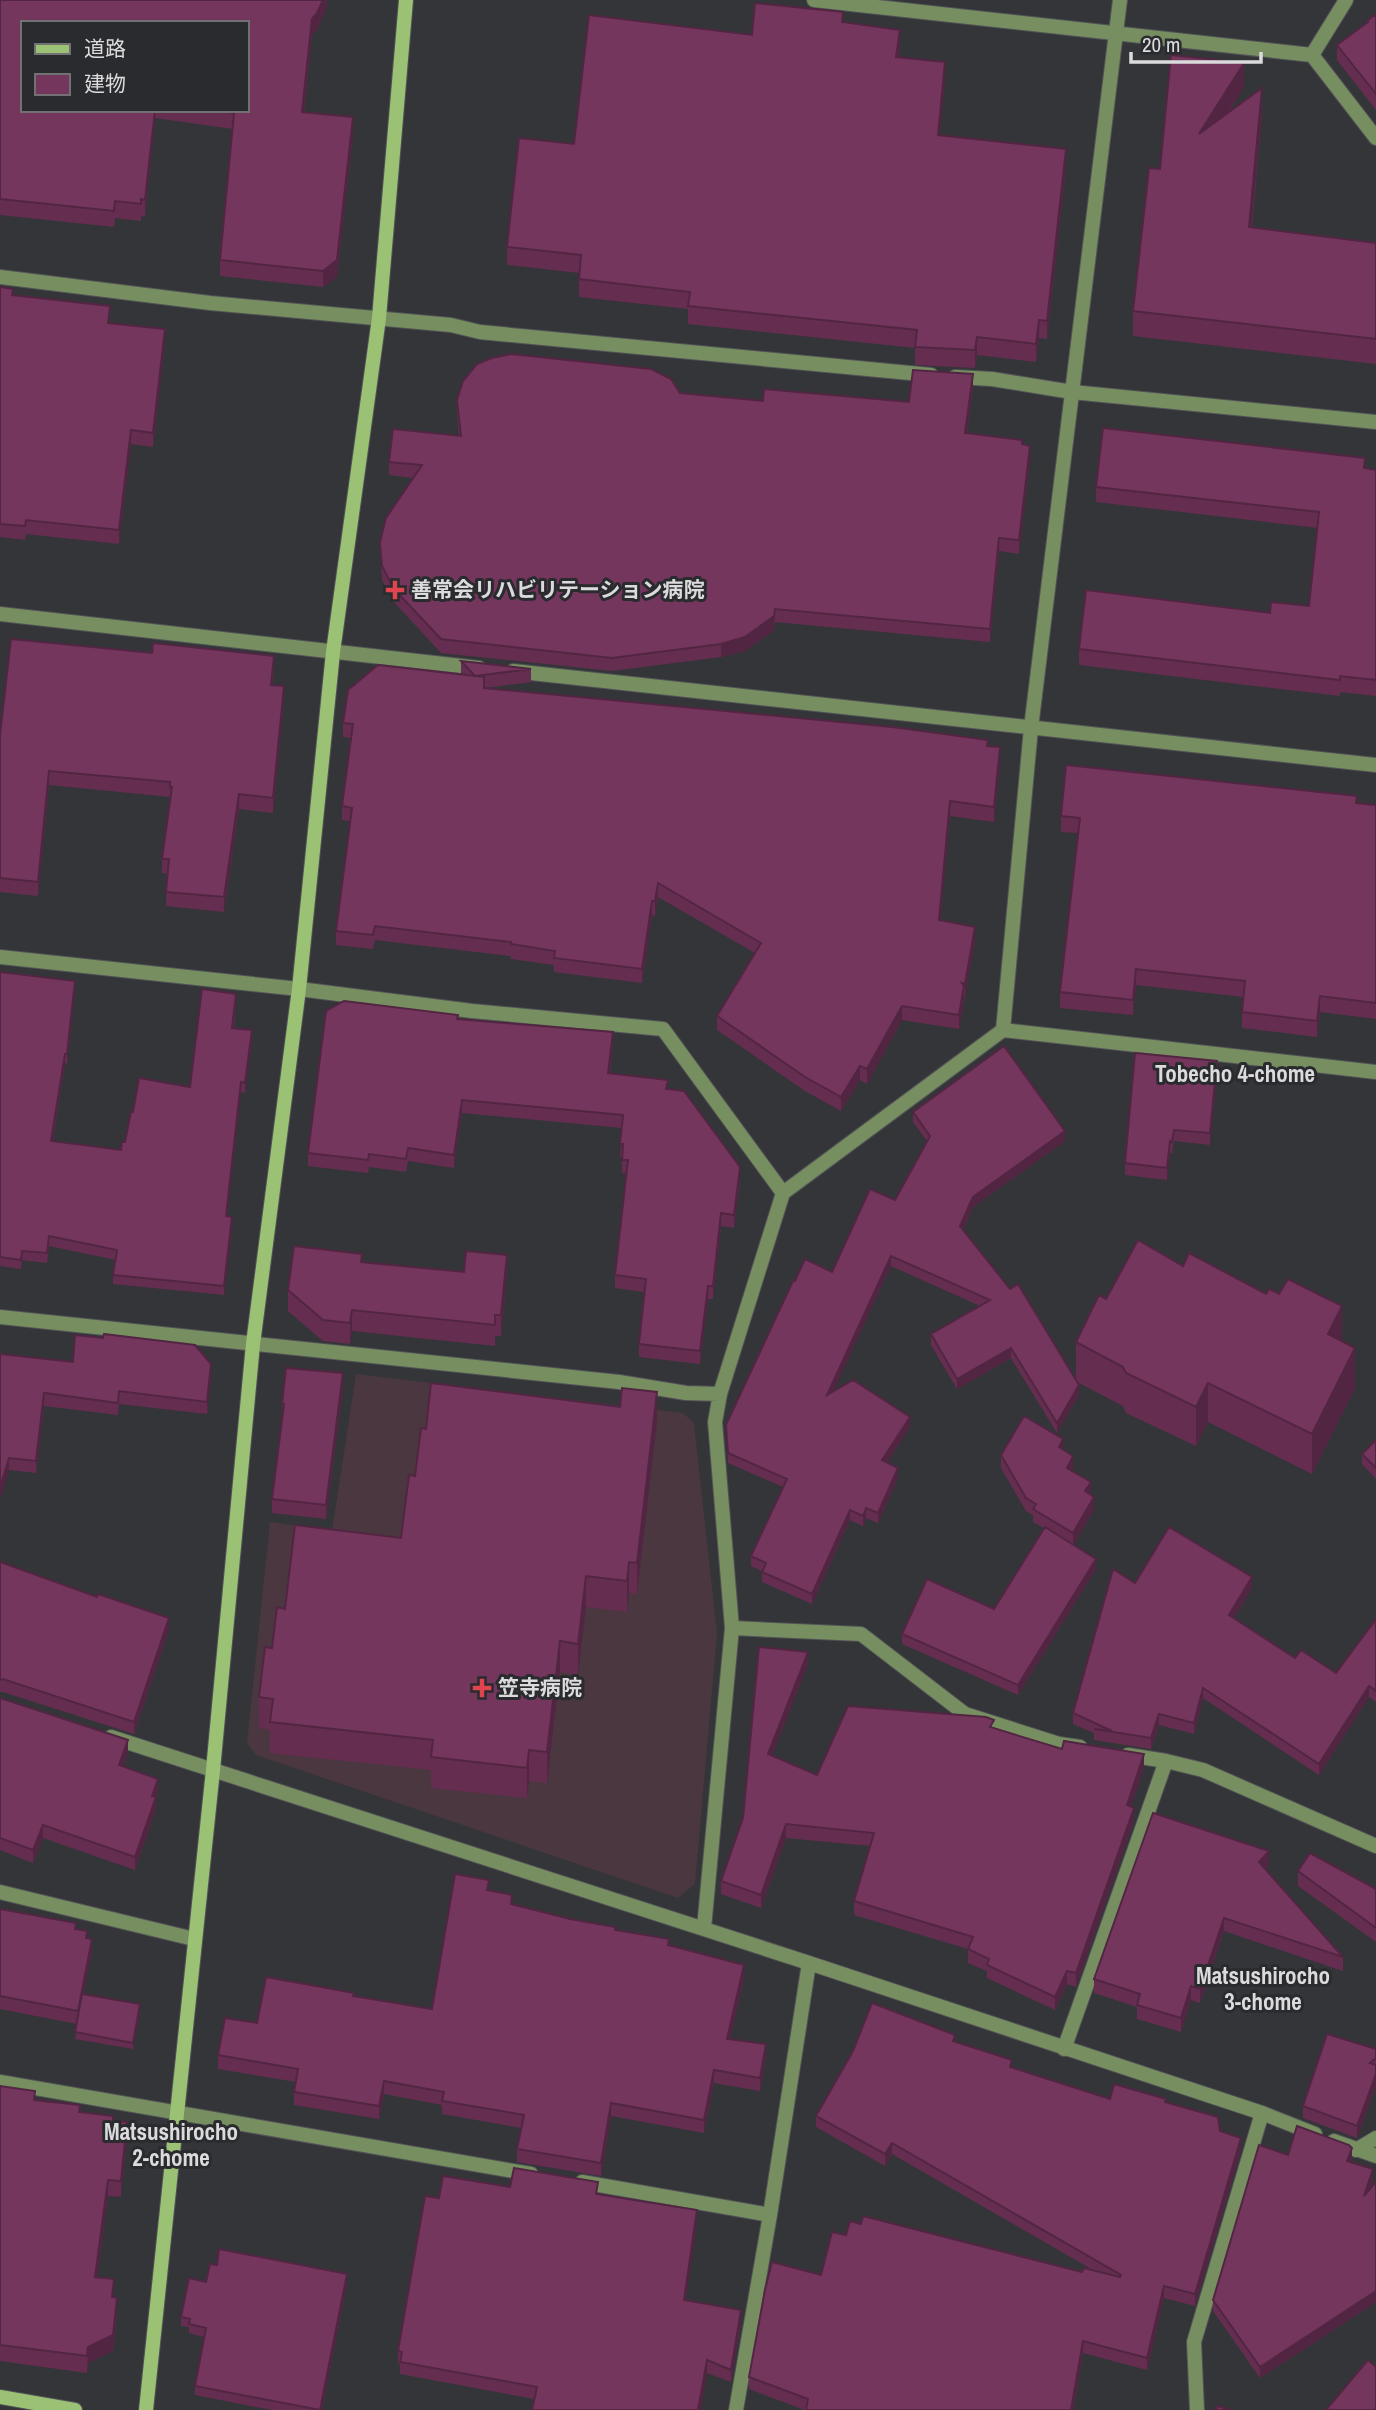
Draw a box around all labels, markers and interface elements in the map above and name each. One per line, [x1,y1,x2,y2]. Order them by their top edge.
legend [21,21,248,112]
scale bar [1131,21,1260,65]
text: 20 m [1142,30,1180,59]
text: 道路 [84,34,126,63]
text: 建物 [84,69,126,98]
place label: 善常会リハビリテーション病院 [411,575,705,604]
marker: 善常会リハビリテーション病院 [385,580,405,600]
district label: Tobecho 4-chome [1155,1058,1315,1089]
place label: 笠寺病院 [498,1673,582,1702]
marker: 笠寺病院 [472,1678,492,1698]
district label: Matsushirocho 3-chome [1196,1960,1330,2017]
district label: Matsushirocho 2-chome [104,2116,238,2173]

